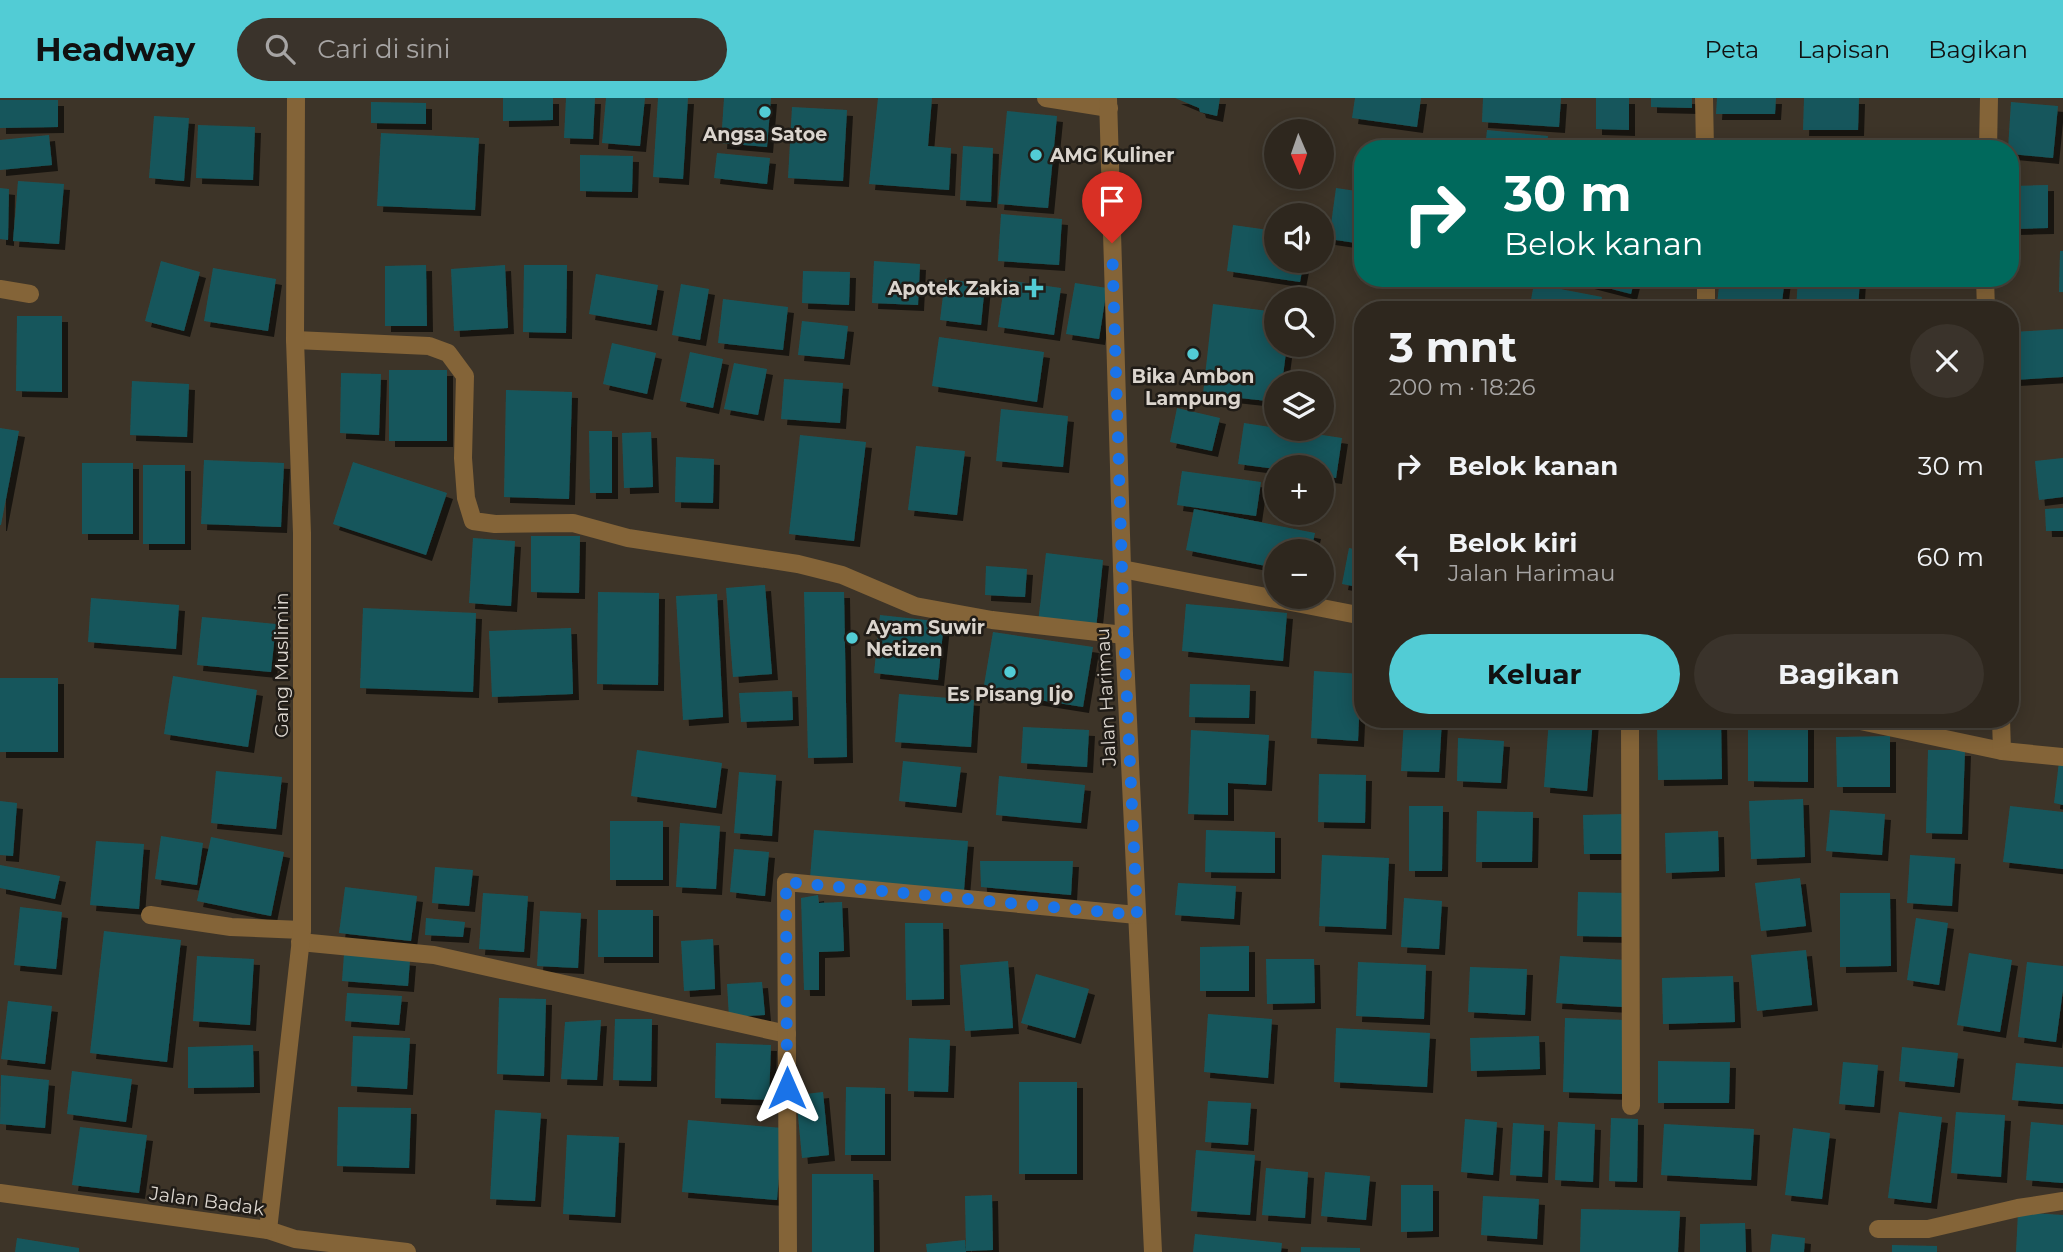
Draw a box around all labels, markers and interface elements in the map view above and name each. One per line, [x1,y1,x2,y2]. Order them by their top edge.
search box [237,18,727,81]
text: Headway [35,29,195,69]
icon: search [261,30,299,68]
text: Cari di sini [317,33,451,65]
text: Peta [1704,35,1759,64]
text: Lapisan [1797,35,1890,64]
text: Bagikan [1928,35,2028,64]
marker: Angsa Satoe [757,104,773,120]
north arrow [1264,119,1334,189]
map controls [1264,119,1334,609]
place label: Angsa Satoe [702,123,827,146]
place label: AMG Kuliner [1049,144,1174,167]
marker: AMG Kuliner [1028,147,1044,163]
text: 30 m [1504,164,1632,223]
icon: right [1389,168,1480,259]
pin [1082,171,1142,243]
icon: arrive [1093,182,1131,220]
button: sound [1264,203,1334,273]
text: Belok kanan [1504,224,1704,263]
place label: Apotek Zakia [887,277,1020,300]
marker: Apotek Zakia [1026,280,1042,296]
button: search [1264,287,1334,357]
text: 3 mnt [1389,321,1517,373]
button: close [1910,324,1984,398]
marker: Bika Ambon Lampung [1185,346,1201,362]
place label: Bika Ambon Lampung [1132,365,1254,410]
button: layers [1264,371,1334,441]
text: 200 m · 18:26 [1389,373,1536,401]
icon: right [1389,447,1427,485]
text: Belok kanan [1448,450,1618,482]
text: 30 m [1918,450,1984,482]
button: + [1264,455,1334,525]
text: Belok kiri [1448,527,1577,559]
icon: left [1389,538,1427,576]
button: − [1264,539,1334,609]
text: 60 m [1917,541,1984,573]
text: Jalan Harimau [1448,559,1615,587]
street label: Gang Muslimin [270,592,293,738]
place label: Ayam Suwir Netizen [865,616,985,661]
street label: Jalan Harimau [1091,627,1121,768]
marker: Ayam Suwir Netizen [844,630,860,646]
button: Keluar [1389,634,1680,714]
button: Bagikan [1694,634,1984,714]
marker: Es Pisang Ijo [1002,664,1018,680]
place label: Es Pisang Ijo [947,683,1073,706]
position arrow [750,1051,824,1125]
street label: Jalan Badak [147,1181,267,1221]

